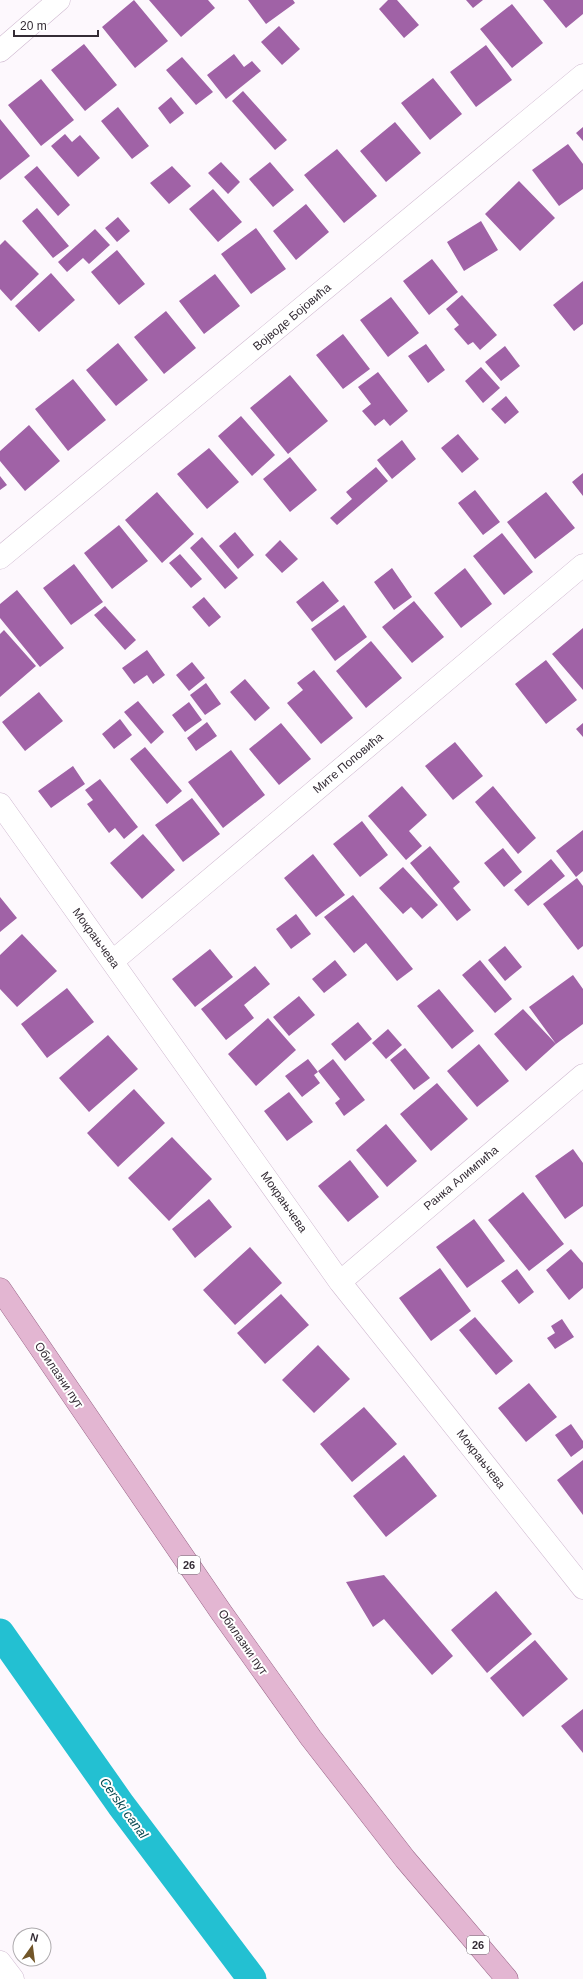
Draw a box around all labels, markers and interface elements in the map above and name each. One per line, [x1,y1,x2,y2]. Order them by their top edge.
scale bar [14,12,98,38]
text: 20 m [20,19,47,33]
street label: Војводе Бојовића [250,280,334,354]
street label: Мите Поповића [310,729,386,796]
street label: Мокрањчева [69,905,123,971]
street label: Ранка Алимпића [421,1143,501,1213]
street label: Мокрањчева [258,1169,310,1235]
street label: Обилазни пут [32,1339,87,1411]
street label: Мокрањчева [454,1427,509,1492]
road number: 26 [178,1556,200,1574]
street label: Обилазни пут [215,1607,271,1678]
water label: Cerski canal [97,1775,152,1842]
north arrow [12,1927,52,1967]
text: N [29,1931,40,1944]
road number: 26 [467,1936,489,1954]

